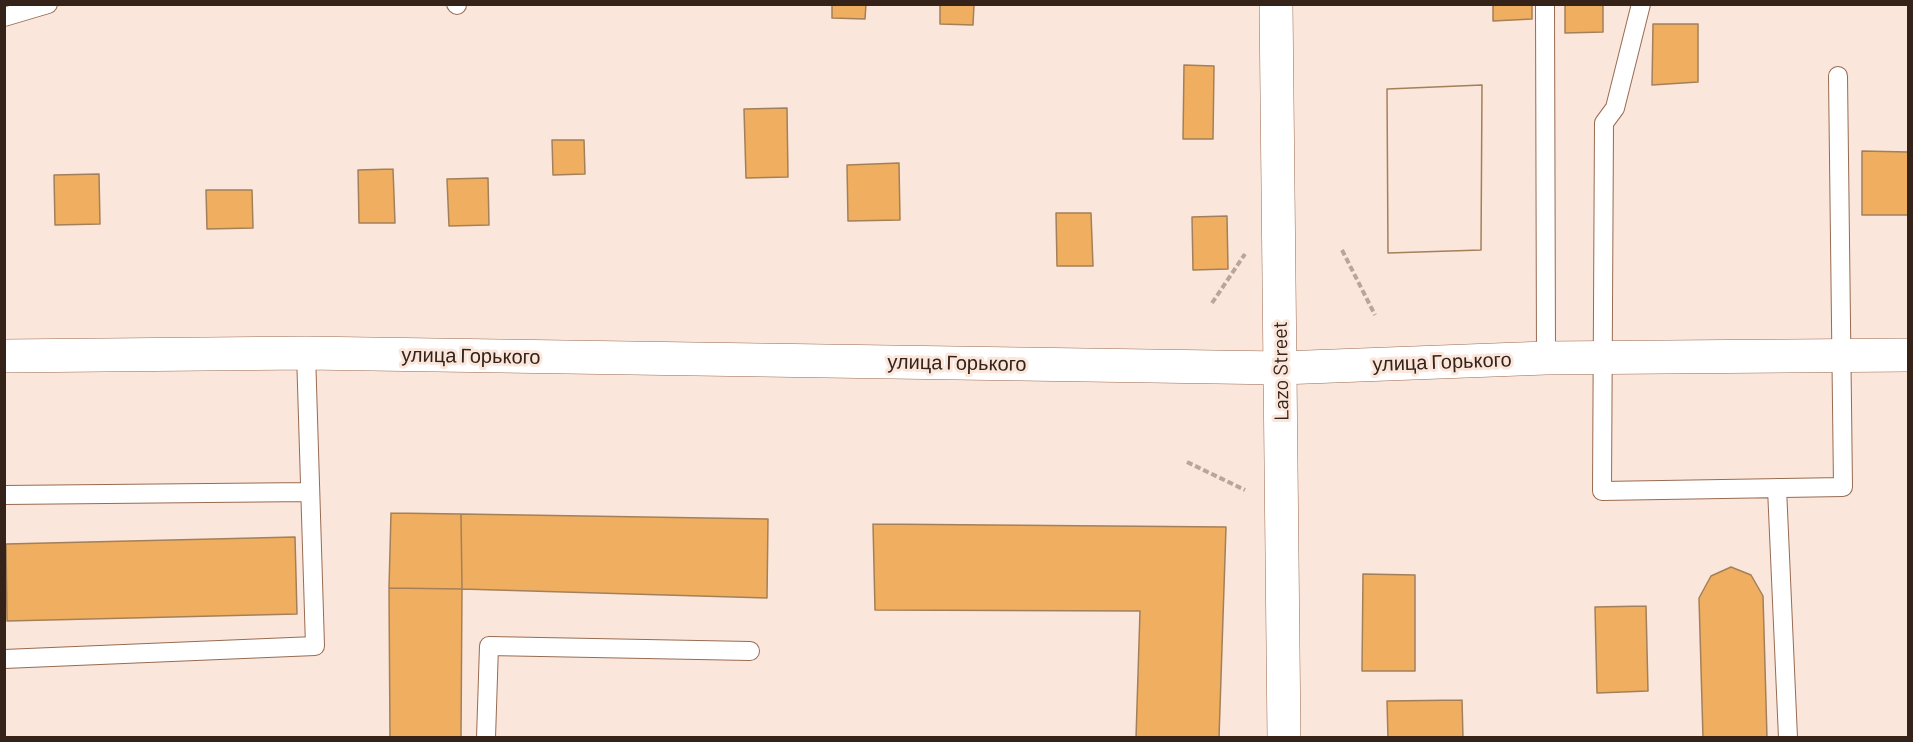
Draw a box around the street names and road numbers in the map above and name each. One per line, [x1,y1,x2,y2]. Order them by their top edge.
street label: Lazo Street [1268,321,1294,421]
street label: улица Горького [401,343,541,369]
street label: улица Горького [1372,348,1512,376]
street label: улица Горького [887,350,1027,376]

